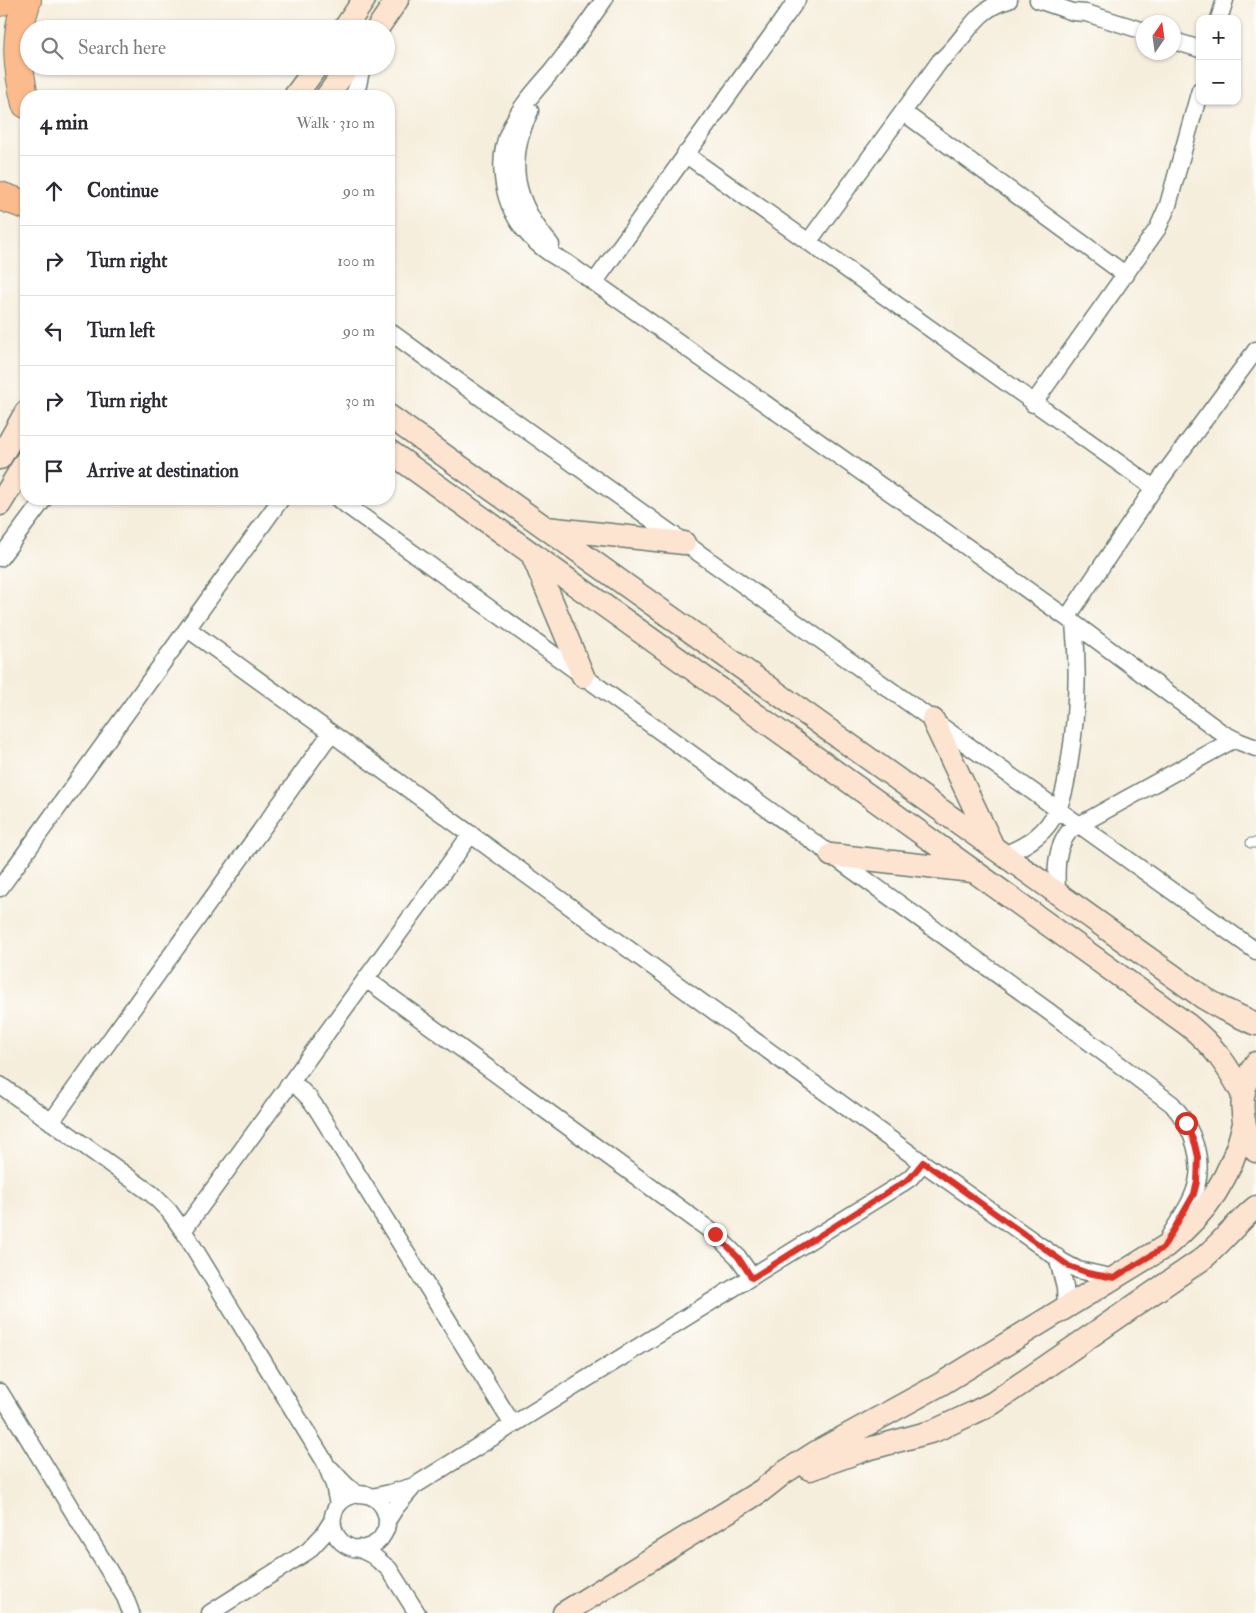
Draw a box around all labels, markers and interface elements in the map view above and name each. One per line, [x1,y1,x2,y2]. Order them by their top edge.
north arrow [1136,15,1181,60]
map controls [1196,15,1241,105]
button: + [1196,15,1241,60]
search box [20,20,395,75]
icon: search [38,34,66,62]
text: Search here [78,36,166,60]
button: − [1196,60,1241,105]
text: 4 min [40,109,88,136]
text: Walk · 310 m [296,113,375,133]
icon: ahead [40,177,68,205]
text: Continue [87,179,158,203]
text: 90 m [343,181,375,201]
icon: right [40,247,68,275]
text: Turn right [87,249,167,273]
text: 100 m [337,251,375,271]
icon: left [40,317,68,345]
text: Turn left [87,319,155,343]
text: 90 m [343,321,375,341]
icon: right [40,387,68,415]
text: Turn right [87,389,167,413]
text: 30 m [345,391,375,411]
icon: arrive [40,457,68,485]
text: Arrive at destination [87,459,239,483]
route start [1175,1112,1198,1135]
route end [704,1223,727,1246]

